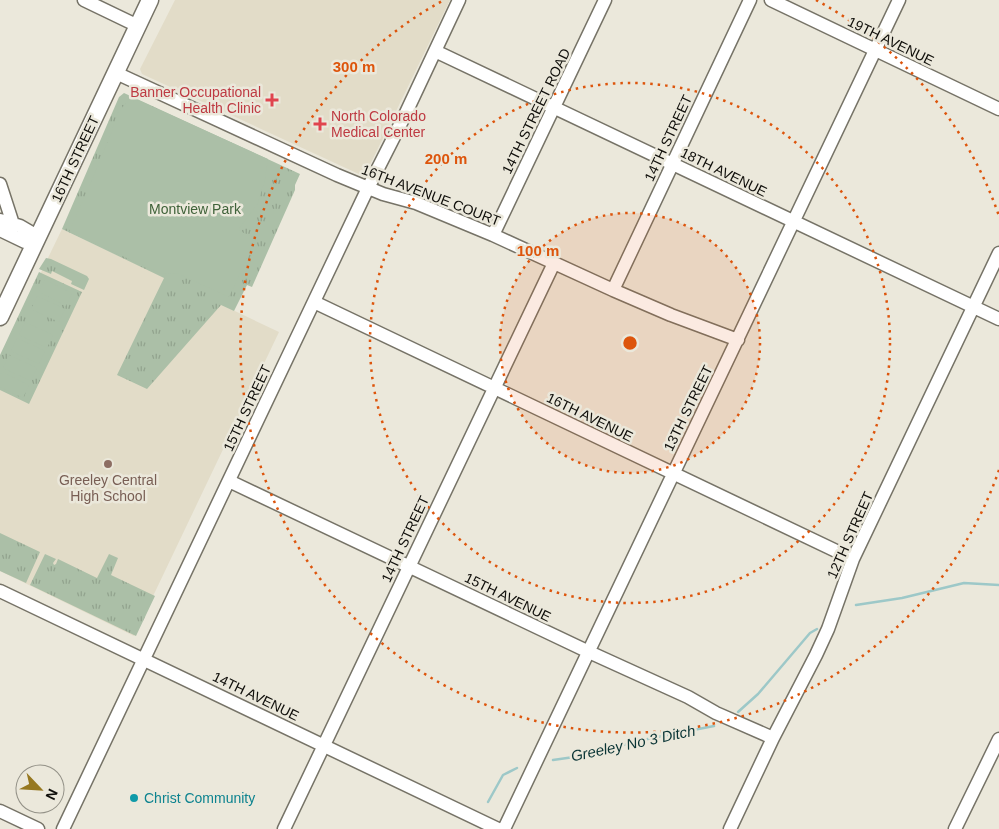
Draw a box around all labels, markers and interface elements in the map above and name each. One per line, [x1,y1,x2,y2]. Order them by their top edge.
street label: 19TH AVENUE [845,13,937,69]
street label: 14TH STREET ROAD [499,46,573,176]
text: 300 m [333,58,375,75]
place label: Banner Occupational Health Clinic [130,84,261,116]
street label: 14TH STREET [641,92,695,184]
marker: Banner Occupational Health Clinic [265,93,279,107]
place label: North Colorado Medical Center [331,108,426,140]
street label: 16TH STREET [48,113,102,205]
marker: North Colorado Medical Center [313,117,327,131]
street label: 18TH AVENUE [678,144,770,200]
text: 200 m [425,150,467,167]
street label: 16TH AVENUE COURT [359,161,503,229]
park label: Montview Park [149,201,242,217]
text: 100 m [517,242,559,259]
centre of rings [621,334,639,352]
street label: 15TH STREET [220,362,274,454]
street label: 13TH STREET [660,362,716,453]
street label: 16TH AVENUE [544,389,636,445]
marker: Greeley Central High School [102,458,114,470]
place label: Greeley Central High School [59,472,157,504]
street label: 12TH STREET [824,489,876,581]
street label: 14TH STREET [378,493,432,585]
street label: 15TH AVENUE [462,569,554,625]
street label: 14TH AVENUE [210,668,302,724]
water label: Greeley No 3 Ditch [569,722,697,764]
north arrow [15,764,65,814]
text: N [42,787,61,802]
place label: Christ Community [144,790,255,806]
marker: Christ Community [128,792,140,804]

